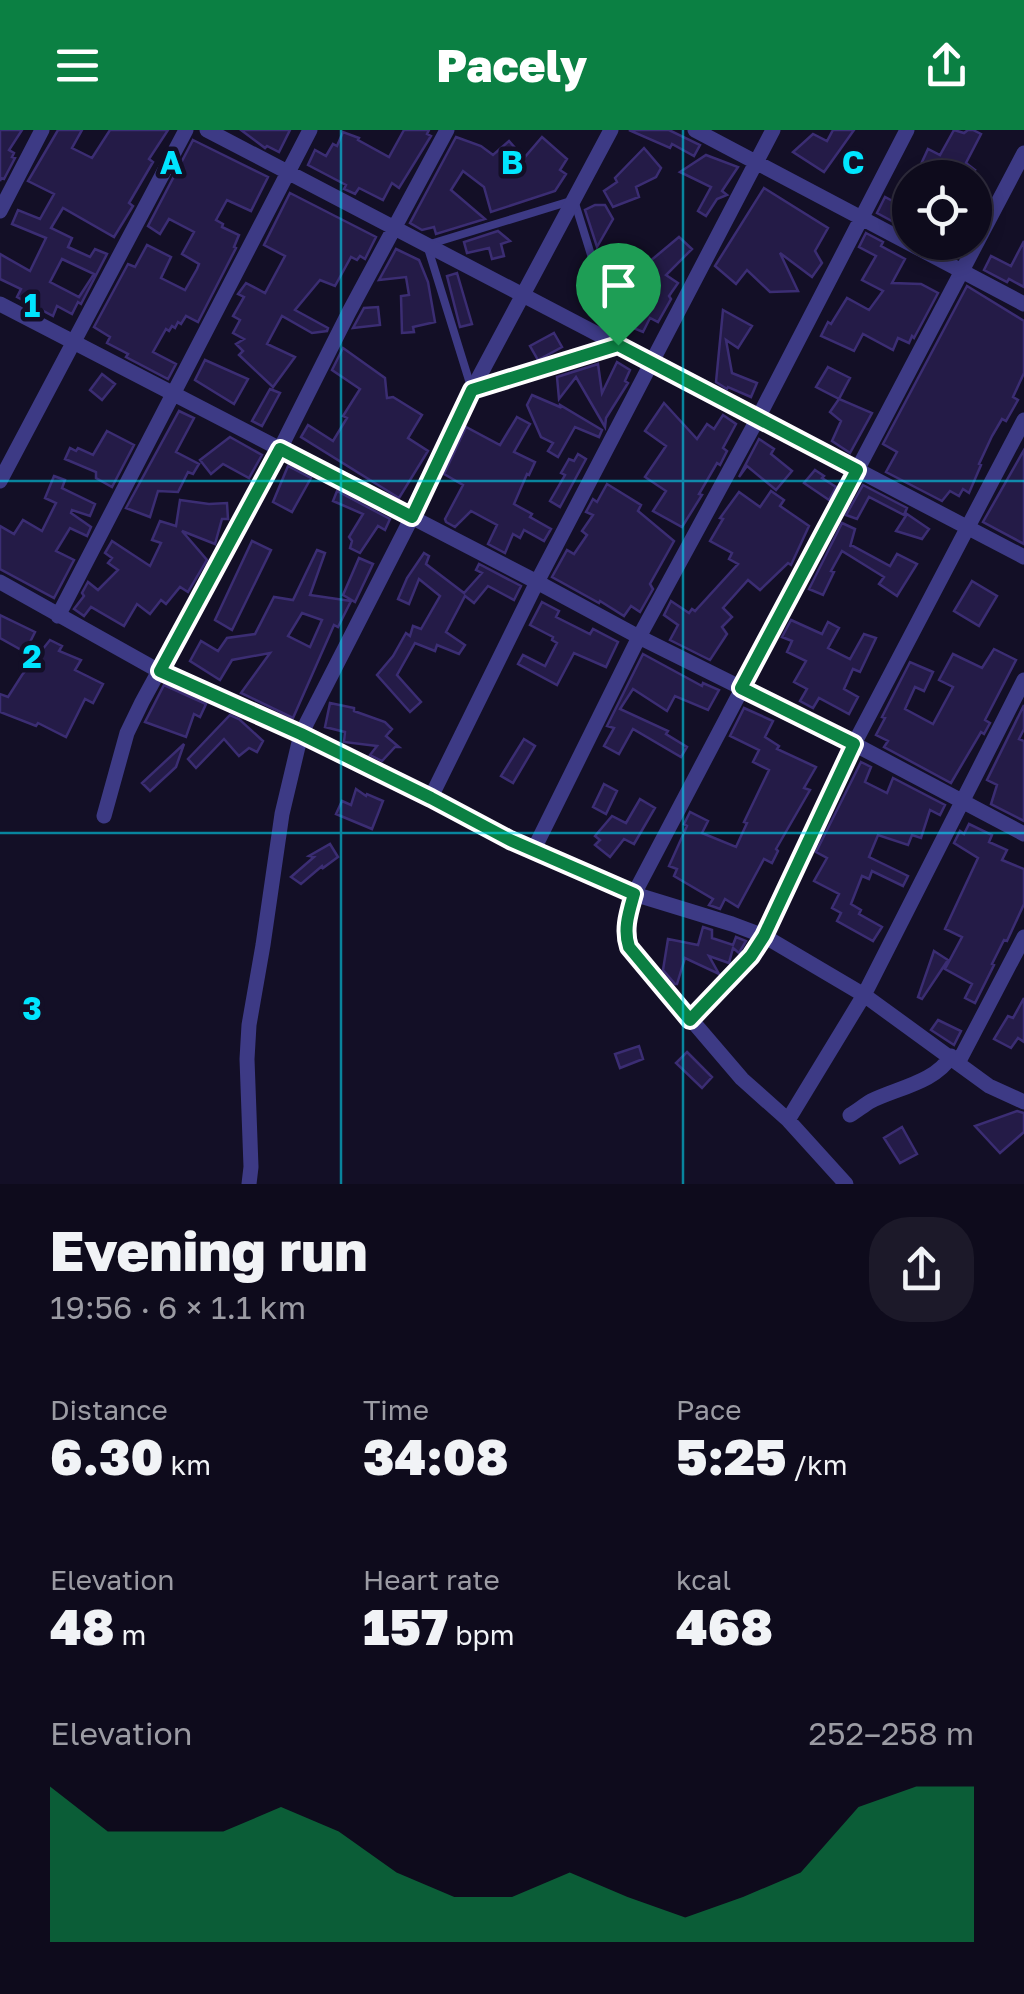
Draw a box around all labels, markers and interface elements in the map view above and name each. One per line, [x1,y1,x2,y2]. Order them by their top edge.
icon: menu [50,38,105,93]
text: Pacely [437,38,587,92]
icon: share [919,38,974,93]
text: A [160,143,183,181]
text: B [501,143,523,181]
text: C [842,143,864,181]
map controls [892,160,992,260]
button: locate [892,160,992,260]
pin [576,243,661,346]
icon: arrive [591,258,646,313]
text: 1 [24,286,40,324]
text: 2 [22,637,42,675]
text: 3 [22,989,42,1027]
text: Evening run [50,1217,368,1283]
button: share [869,1217,974,1322]
text: 19:56 · 6 × 1.1 km [50,1288,306,1326]
text: Distance [50,1393,168,1426]
text: Time [363,1393,429,1426]
text: Pace [676,1393,741,1426]
text: 6.30 [50,1426,164,1486]
text: 34:08 [363,1426,509,1486]
text: 5:25 [676,1426,787,1486]
text: km [164,1448,211,1481]
text: /km [787,1448,848,1481]
text: Elevation [50,1563,175,1596]
text: Heart rate [363,1563,500,1596]
text: kcal [676,1563,731,1596]
text: 48 [50,1596,115,1656]
text: 157 [363,1596,448,1656]
text: 468 [676,1596,773,1656]
text: m [115,1618,146,1651]
text: bpm [448,1618,514,1651]
text: Elevation [50,1714,192,1752]
text: 252–258 m [808,1714,974,1752]

